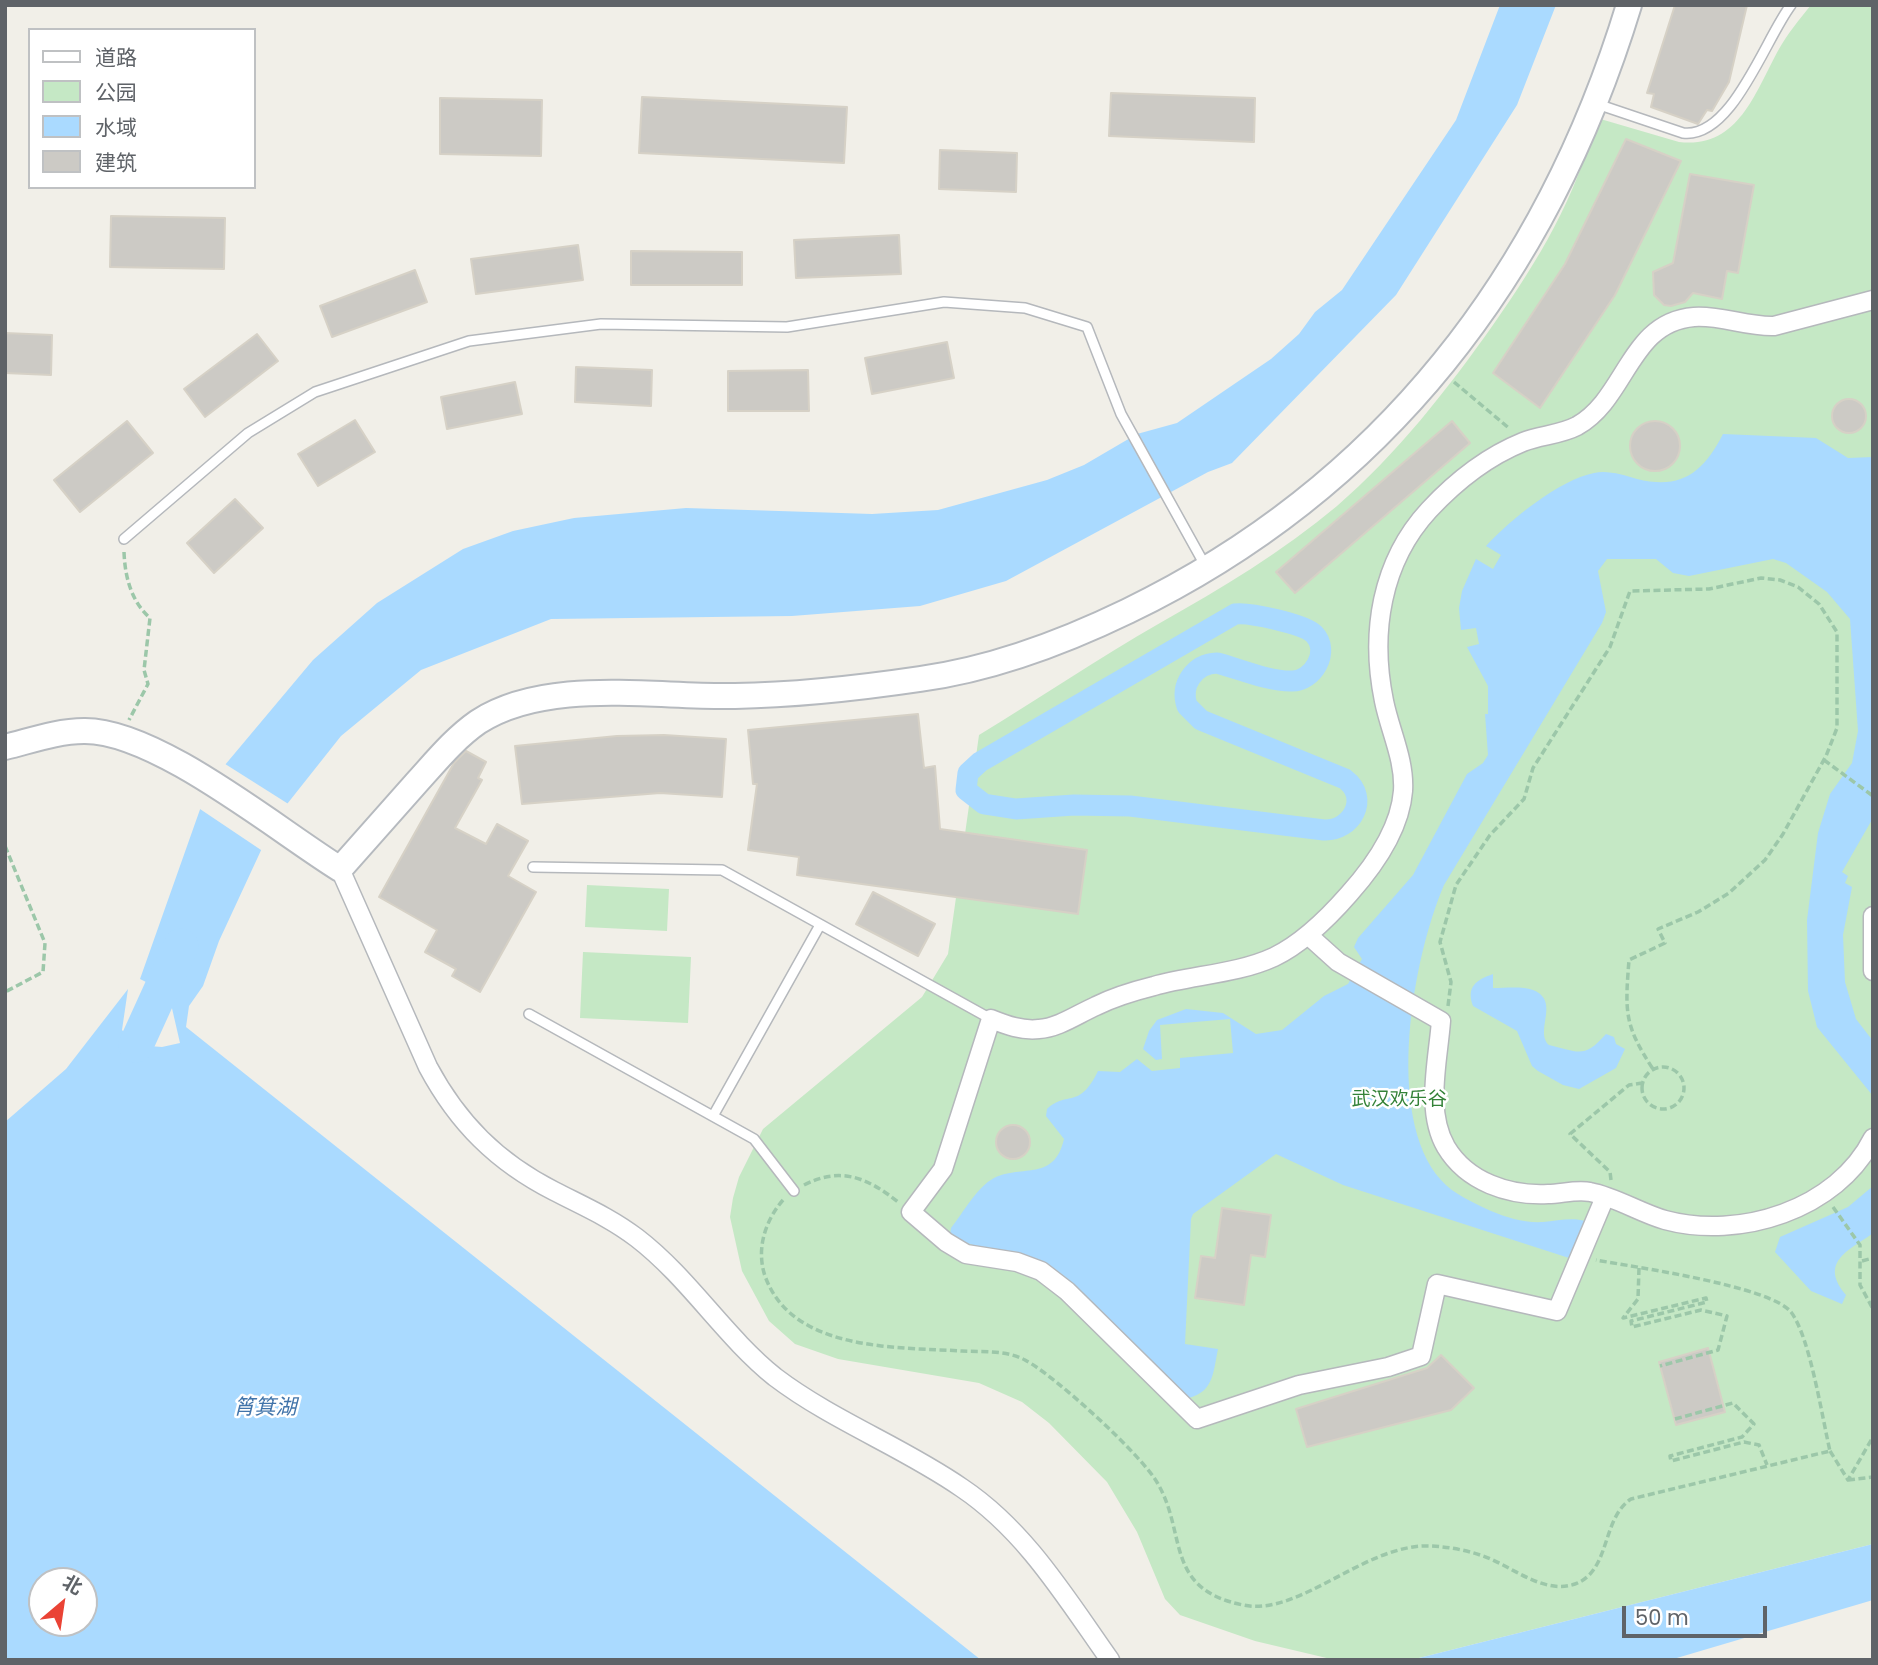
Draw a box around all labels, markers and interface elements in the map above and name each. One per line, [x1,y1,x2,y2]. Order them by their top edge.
legend [28,28,256,189]
text: 道路 [95,43,137,72]
text: 公园 [95,78,137,107]
text: 水域 [95,113,137,142]
text: 建筑 [95,148,137,177]
park label: 武汉欢乐谷 [1352,1089,1446,1111]
water label: 筲箕湖 [234,1396,296,1422]
north arrow [28,1567,98,1637]
text: 北 [58,1569,87,1601]
scale bar [1626,1592,1771,1636]
text: 50 m [1635,1603,1689,1632]

